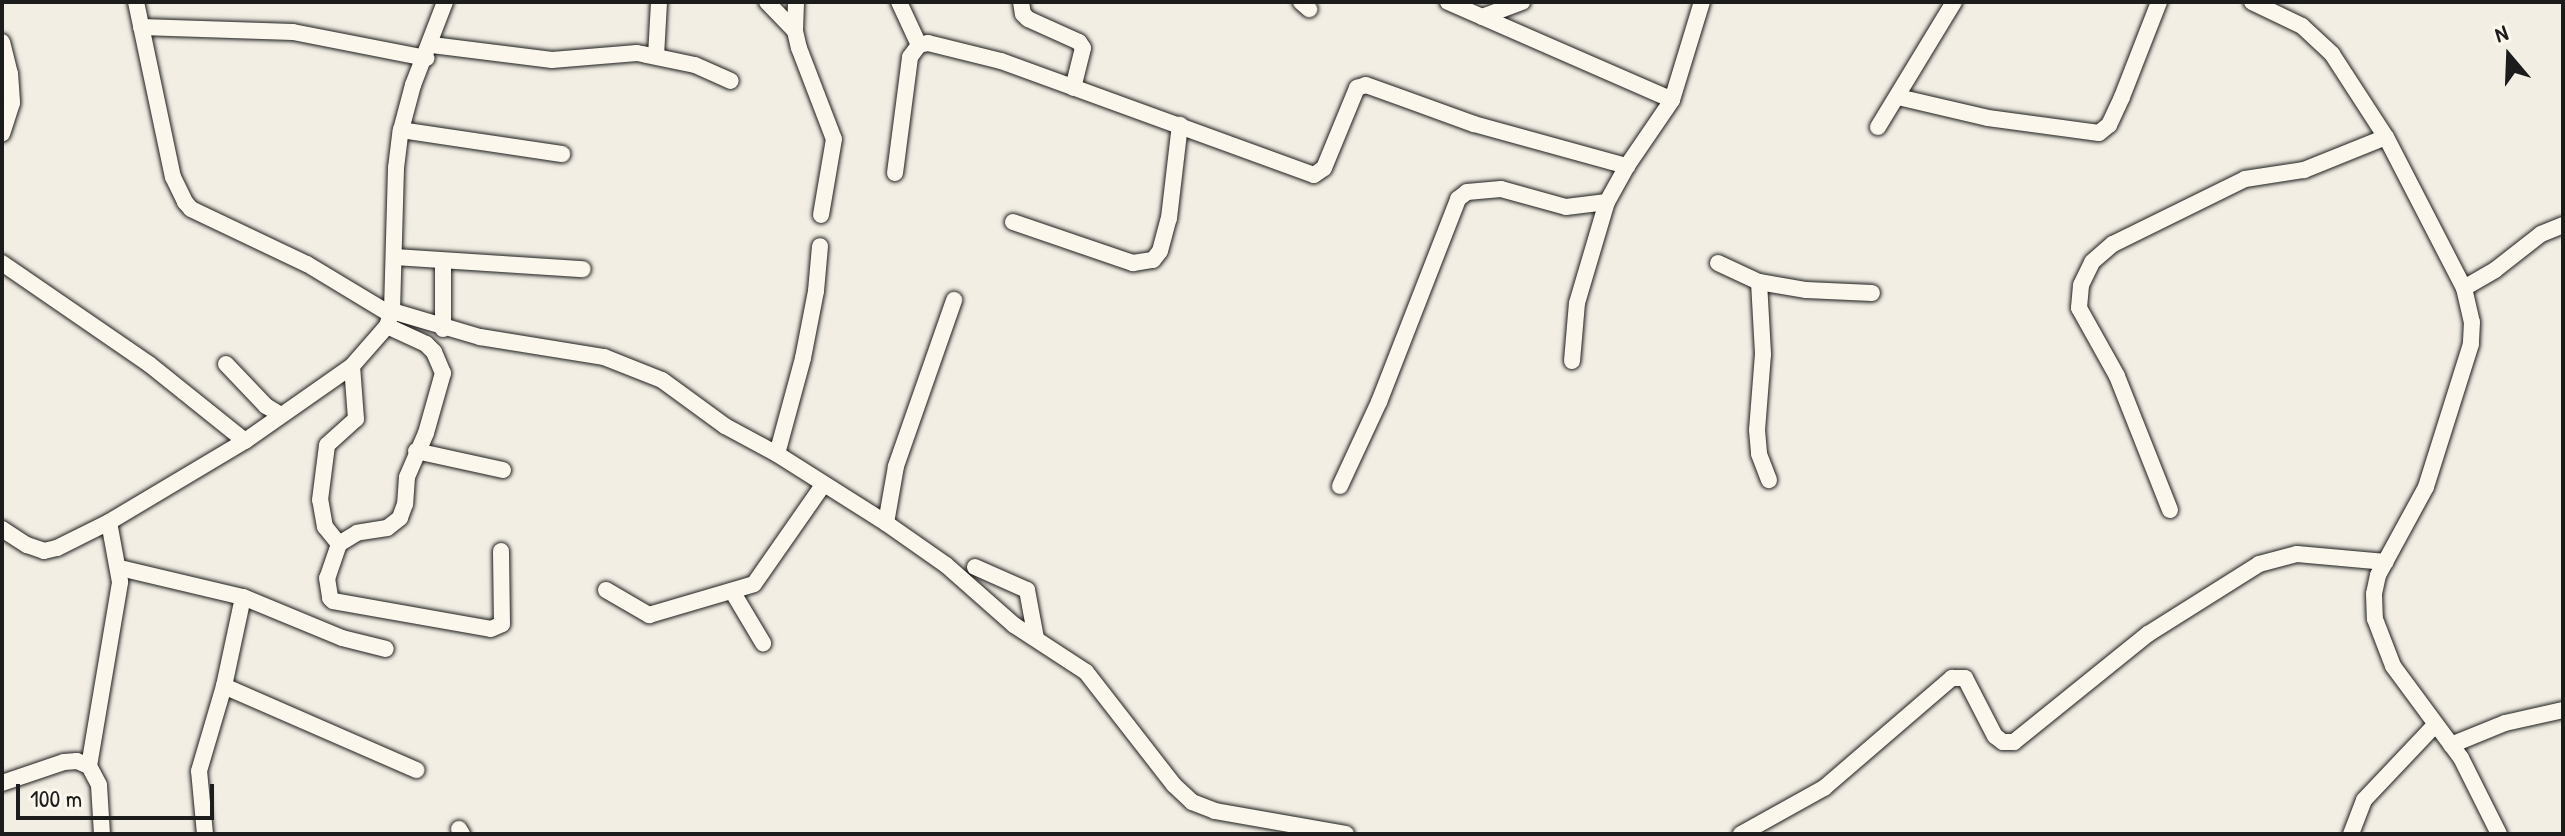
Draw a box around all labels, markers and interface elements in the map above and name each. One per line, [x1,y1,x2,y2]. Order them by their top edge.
north arrow [2469,16,2549,96]
text: N [2491,17,2512,49]
scale bar [20,768,218,818]
text: 100 m [30,782,82,814]

